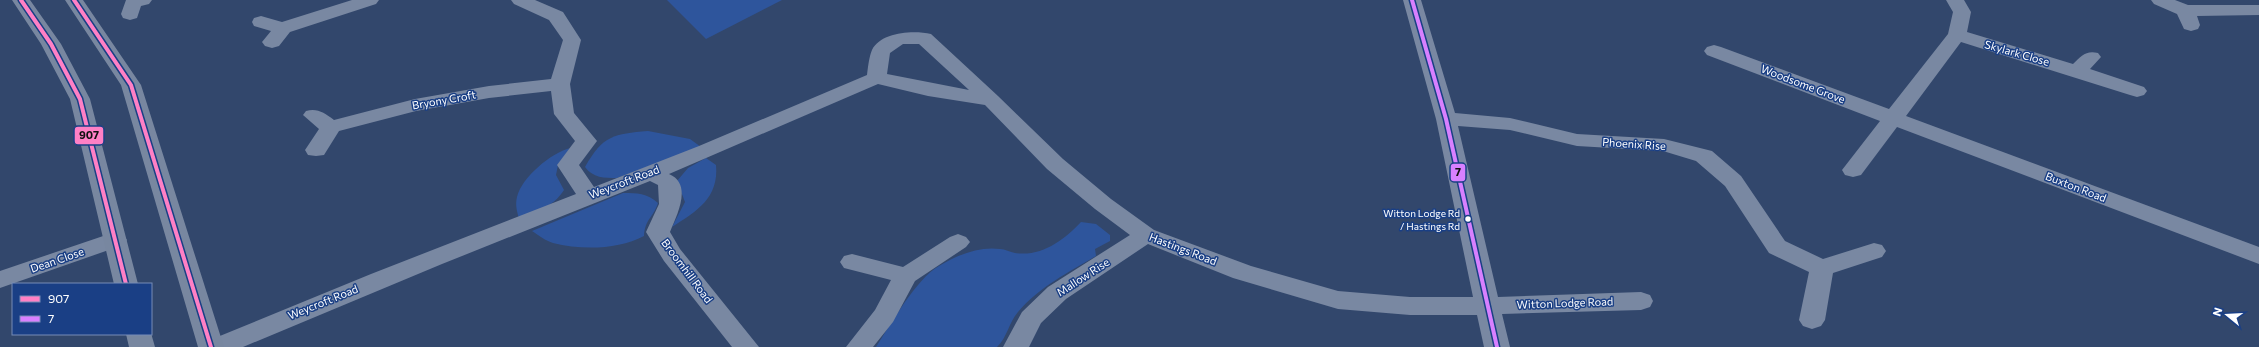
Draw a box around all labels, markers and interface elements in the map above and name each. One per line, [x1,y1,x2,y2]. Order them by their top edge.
street label: Skylark Close [1983,37,2051,68]
street label: Woodsome Grove [1759,62,1847,106]
street label: Bryony Croft [411,87,477,112]
line badge: 907 [74,126,104,145]
text: 907 [79,128,99,141]
street label: Phoenix Rise [1602,135,1666,152]
street label: Weycroft Road [587,162,661,201]
line badge: 7 [1450,163,1466,182]
text: 7 [1455,165,1461,178]
street label: Buxton Road [2044,169,2108,204]
place label: Witton Lodge Rd / Hastings Rd [1383,207,1460,232]
marker: Witton Lodge Rd / Hastings Rd [1463,214,1473,224]
street label: Hastings Road [1148,230,1219,267]
street label: Broomhill Road [659,236,716,305]
street label: Dean Close [28,244,85,275]
street label: Mallow Rise [1054,255,1112,298]
street label: Weycroft Road [286,282,360,321]
legend [12,283,152,335]
text: 907 [48,291,69,305]
street label: Witton Lodge Road [1516,294,1614,311]
north arrow [2207,295,2247,335]
text: N [2210,306,2224,318]
text: 7 [48,311,54,325]

